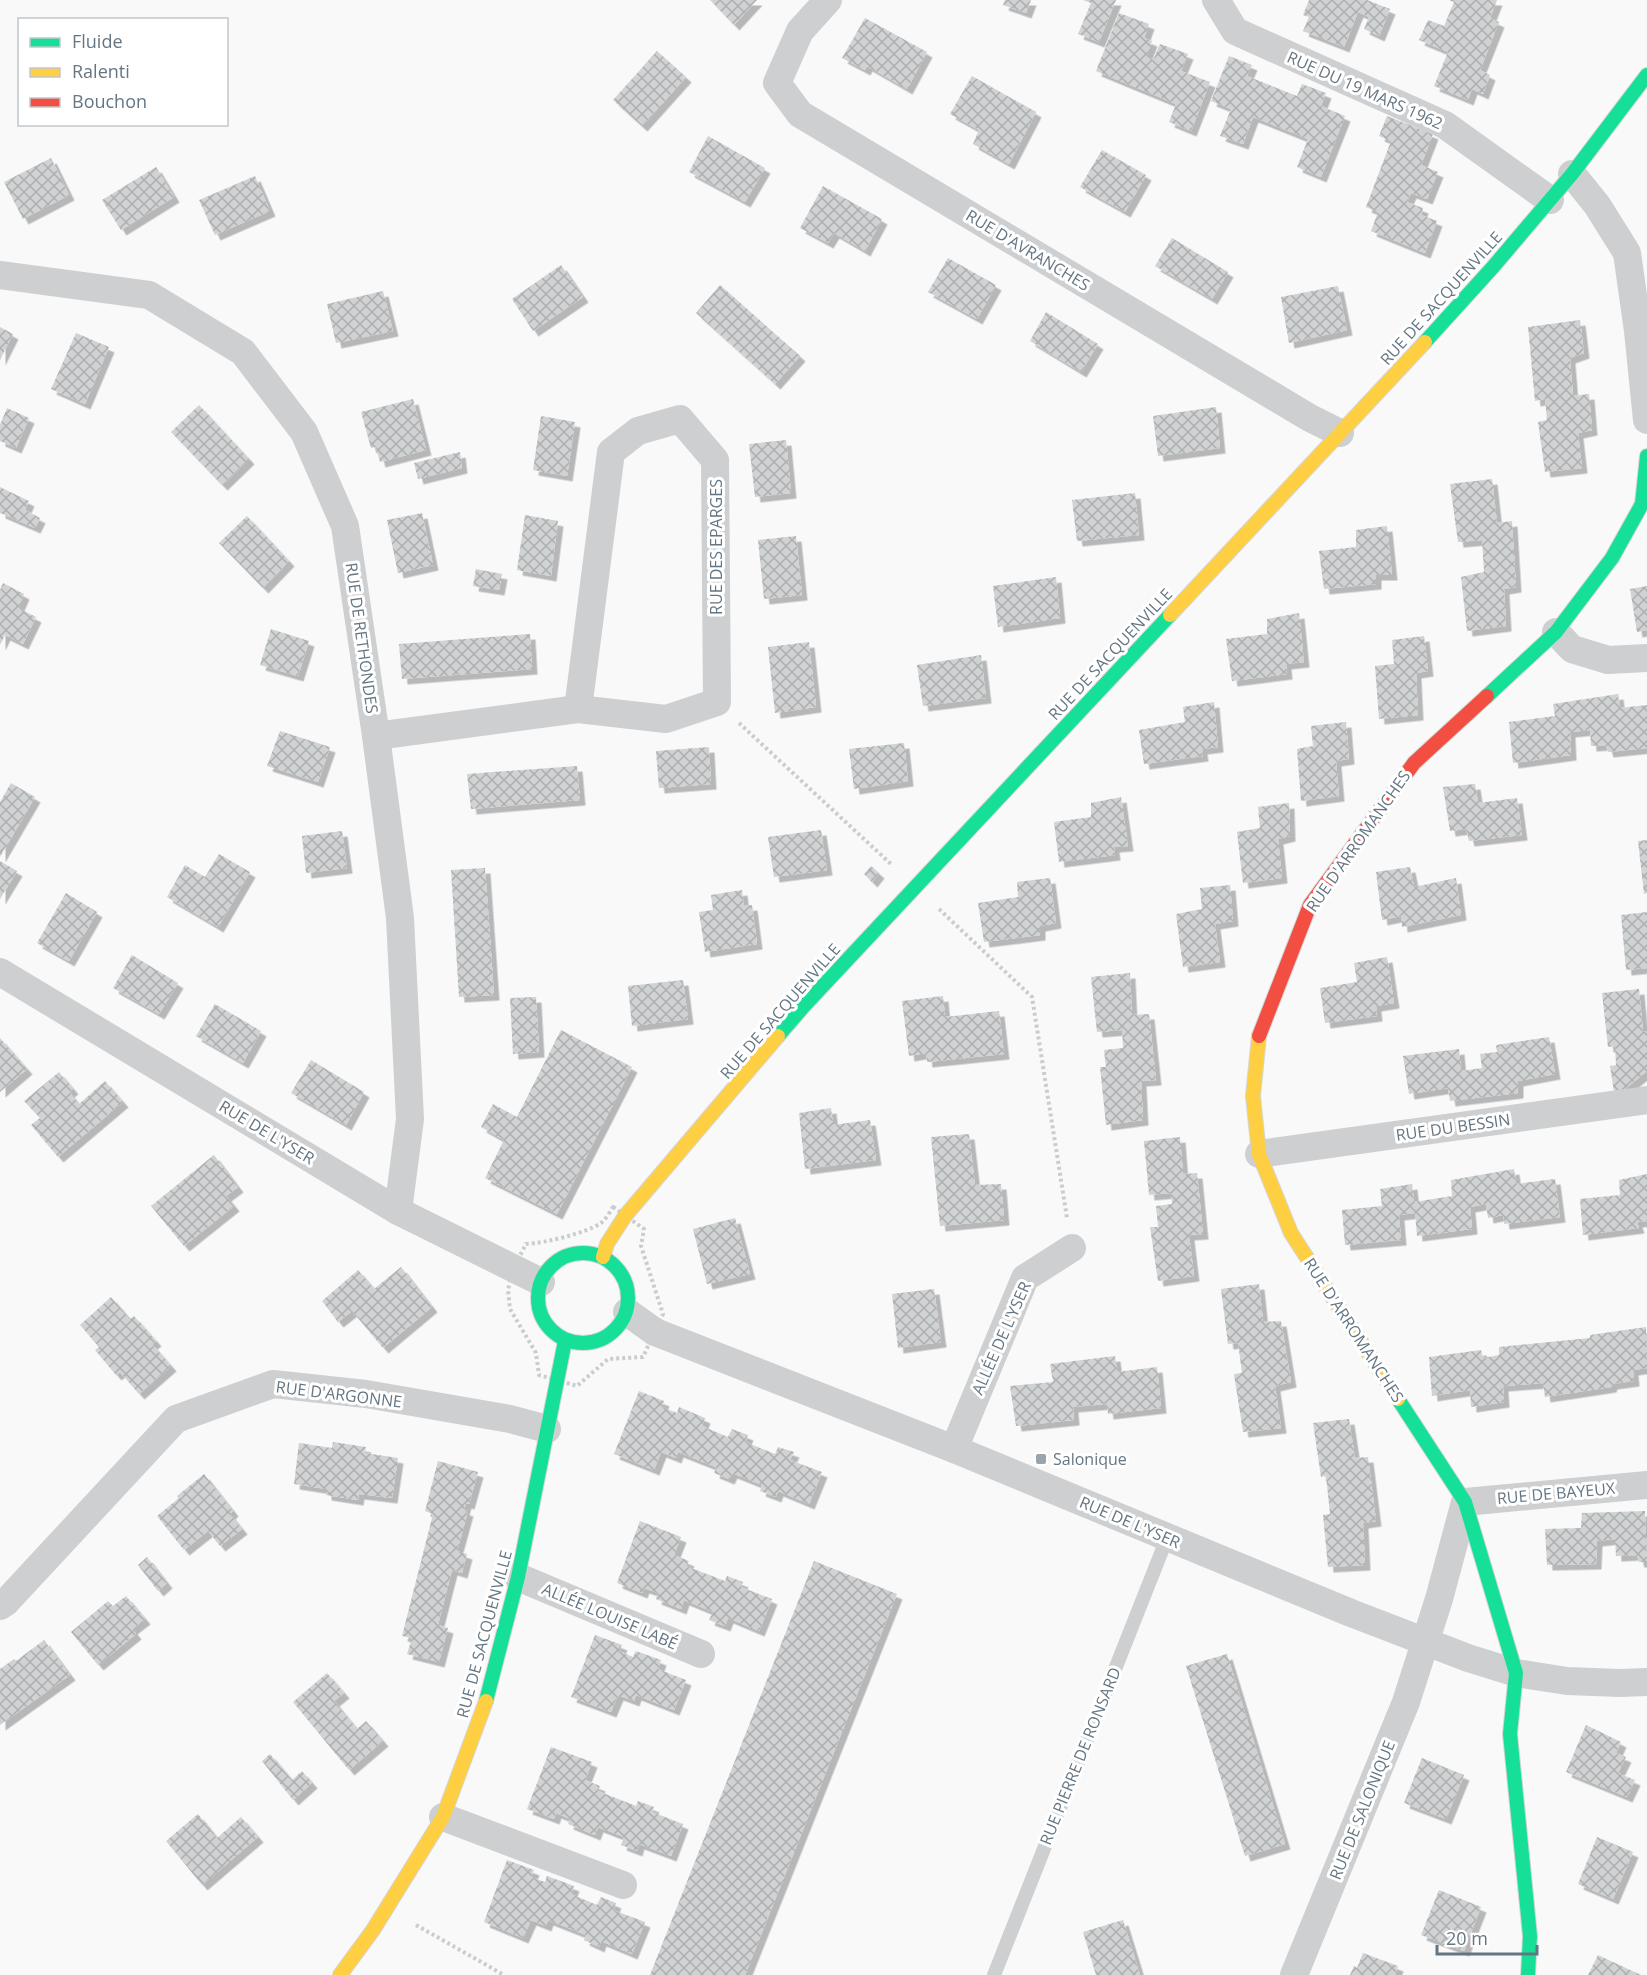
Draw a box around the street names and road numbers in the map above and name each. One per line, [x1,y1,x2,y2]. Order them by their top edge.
street label: RUE DU 19 MARS 1962 [1284,46,1446,134]
street label: RUE D'AVRANCHES [962,204,1094,296]
street label: RUE DE SACQUENVILLE [1375,226,1507,370]
street label: RUE DES EPARGES [705,479,727,615]
street label: RUE DE RETHONDES [341,561,384,715]
street label: RUE DE SACQUENVILLE [1043,583,1177,725]
street label: RUE D'ARROMANCHES [1301,766,1415,916]
street label: RUE DE SACQUENVILLE [715,939,845,1083]
street label: RUE DE L'YSER [215,1095,319,1169]
street label: RUE DU BESSIN [1394,1108,1512,1146]
street label: RUE D'ARROMANCHES [1299,1254,1409,1407]
street label: ALLÉE DE L'YSER [966,1278,1036,1398]
street label: RUE D'ARGONNE [275,1375,403,1413]
street label: RUE DE BAYEUX [1496,1477,1617,1509]
street label: RUE DE L'YSER [1076,1491,1184,1553]
street label: RUE DE SACQUENVILLE [451,1548,517,1720]
street label: ALLÉE LOUISE LABÉ [539,1578,681,1654]
street label: RUE PIERRE DE RONSARD [1034,1664,1126,1848]
street label: RUE DE SALONIQUE [1324,1737,1400,1883]

